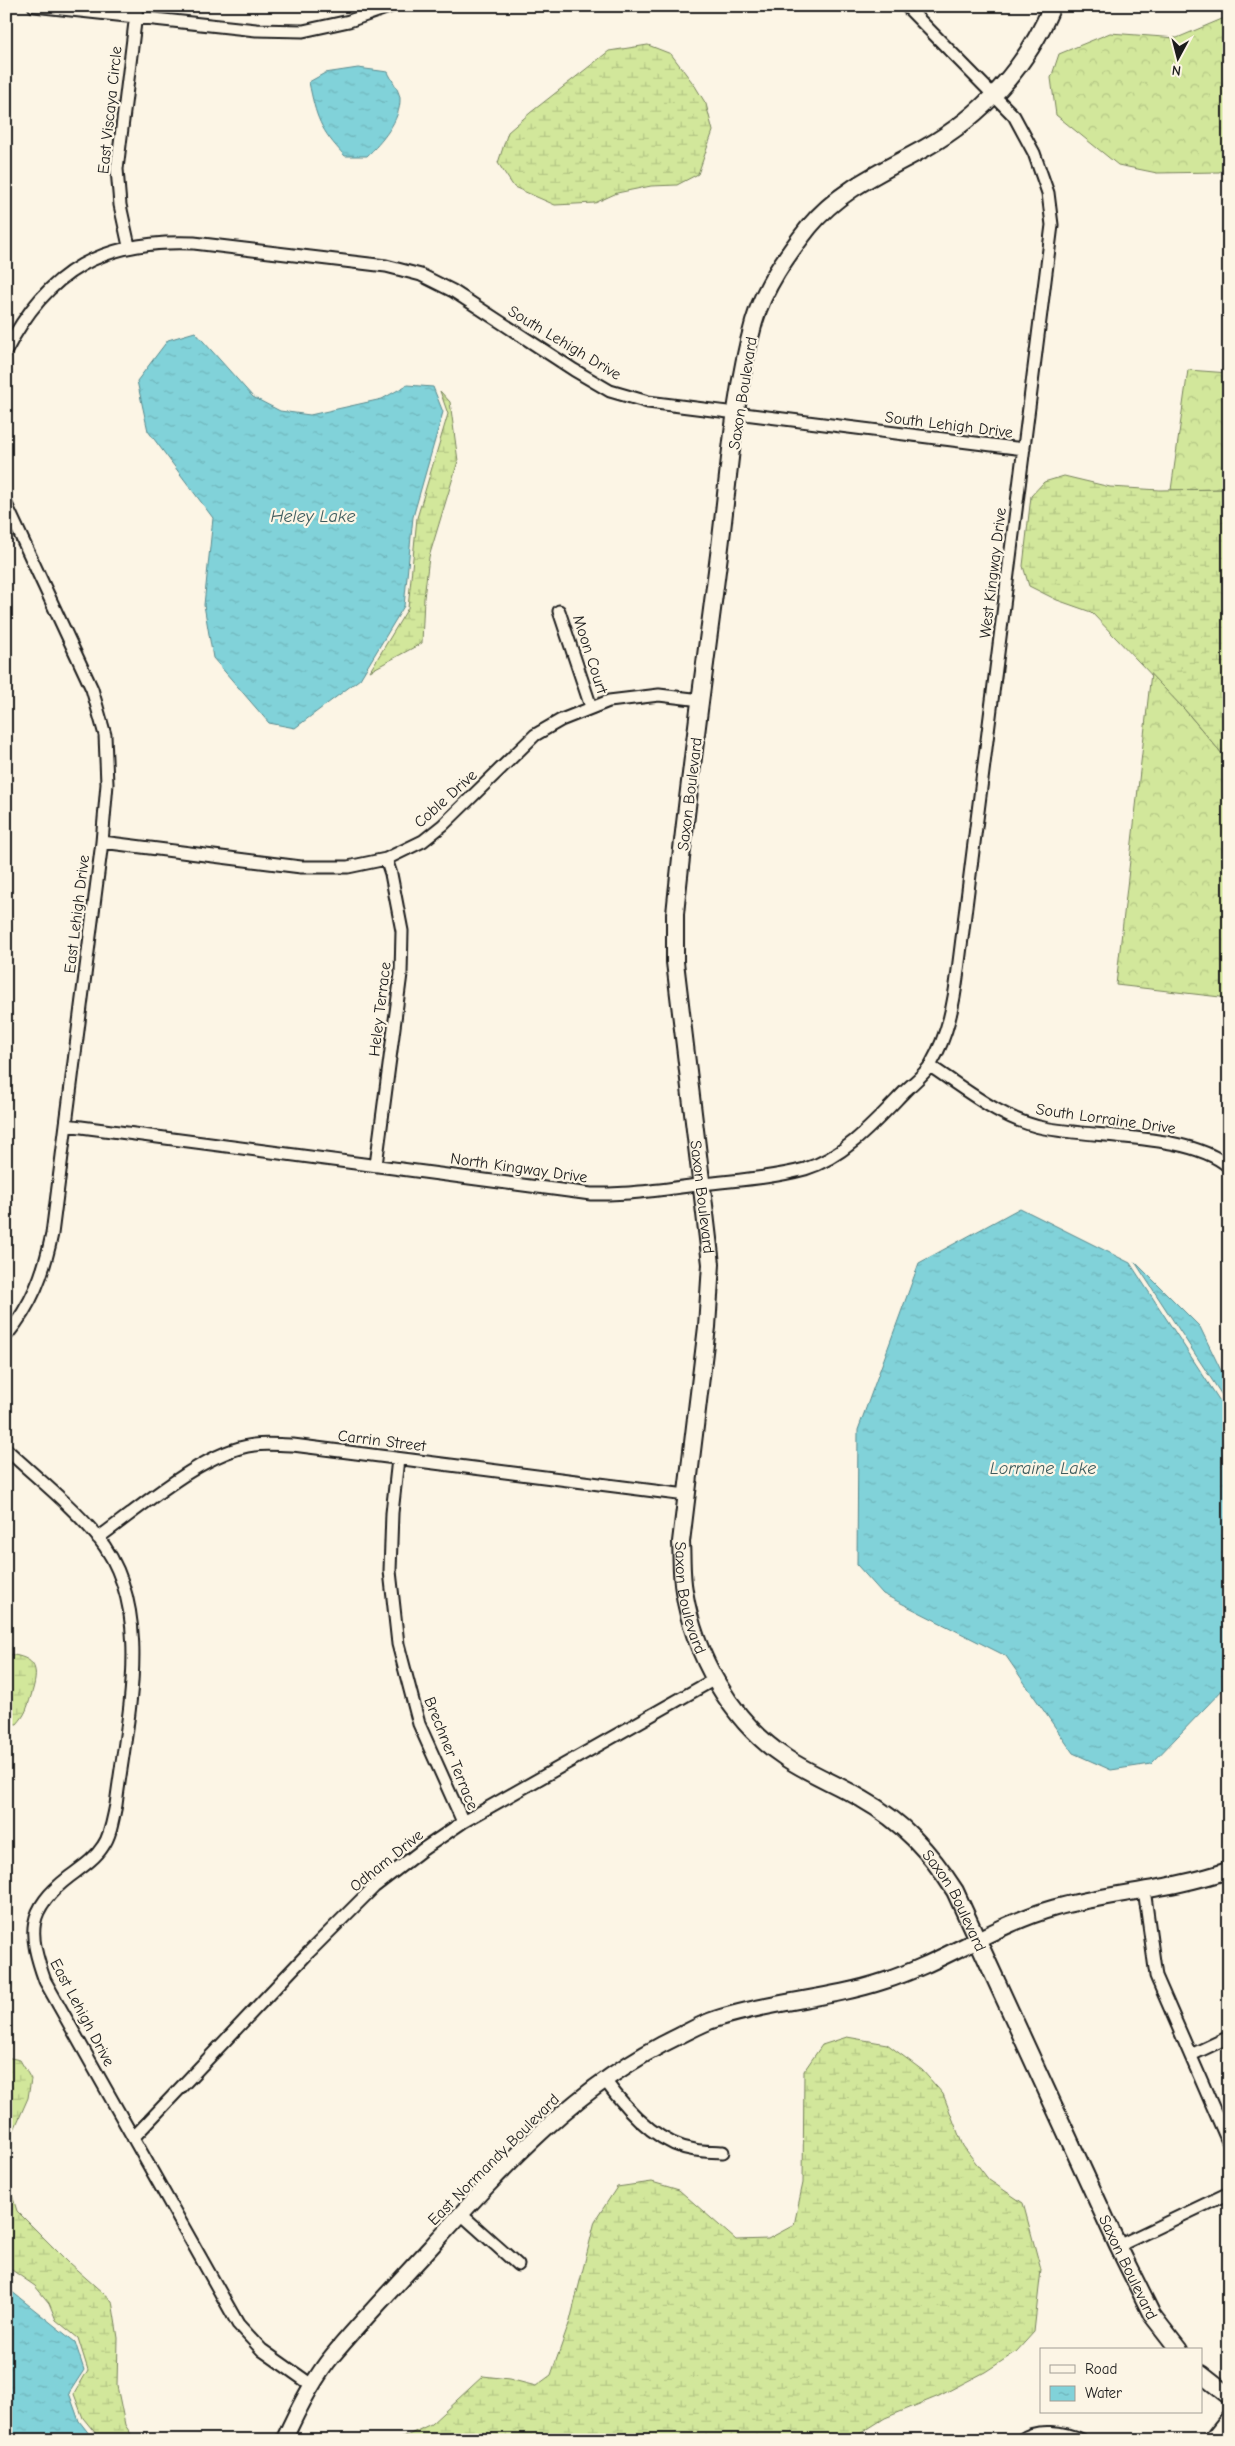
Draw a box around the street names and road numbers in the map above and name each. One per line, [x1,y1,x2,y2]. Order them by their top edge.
street label: East Viscaya Circle [94,45,126,175]
street label: South Lehigh Drive [505,302,624,384]
street label: Saxon Boulevard [725,335,761,451]
street label: South Lehigh Drive [884,408,1014,442]
street label: West Kingway Drive [976,507,1010,640]
street label: Moon Court [569,613,611,696]
street label: Saxon Boulevard [674,736,706,852]
street label: Coble Drive [411,766,481,832]
street label: East Lehigh Drive [61,854,93,974]
street label: Heley Terrace [365,961,395,1057]
street label: South Lorraine Drive [1035,1100,1177,1138]
street label: Saxon Boulevard [686,1139,718,1255]
street label: North Kingway Drive [449,1149,589,1187]
street label: Carrin Street [337,1427,427,1455]
street label: Saxon Boulevard [671,1541,709,1657]
street label: Brechner Terrace [420,1694,482,1813]
street label: Odham Drive [347,1826,427,1896]
street label: Saxon Boulevard [918,1846,989,1954]
street label: East Lehigh Drive [46,1956,118,2069]
street label: East Normandy Boulevard [424,2090,563,2229]
street label: Saxon Boulevard [1095,2212,1161,2323]

